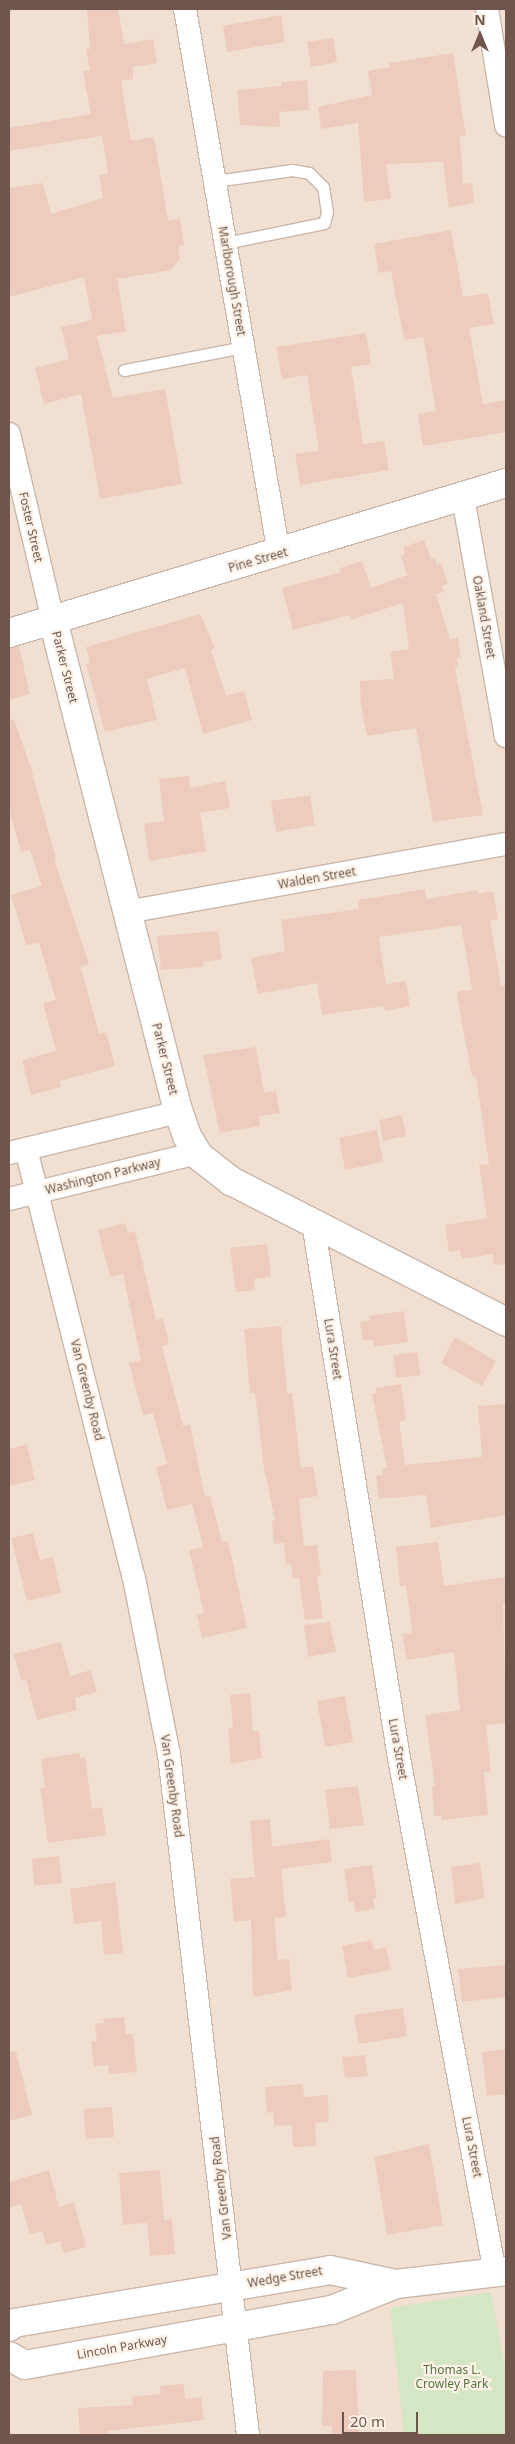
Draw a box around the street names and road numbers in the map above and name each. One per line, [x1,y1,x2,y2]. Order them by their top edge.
street label: Marlborough Street [215,225,249,337]
street label: Foster Street [16,490,46,564]
street label: Pine Street [227,545,289,575]
street label: Oakland Street [470,575,498,659]
street label: Parker Street [49,630,81,704]
street label: Walden Street [277,864,357,892]
street label: Parker Street [149,1022,181,1096]
street label: Washington Parkway [44,1155,162,1197]
street label: Lura Street [321,1317,345,1381]
street label: Van Greenby Road [67,1338,107,1442]
street label: Lura Street [386,1717,410,1781]
street label: Van Greenby Road [158,1734,186,1838]
street label: Lura Street [459,2115,485,2179]
street label: Van Greenby Road [208,2136,234,2240]
street label: Wedge Street [246,2263,324,2291]
street label: Lincoln Parkway [76,2332,168,2362]

